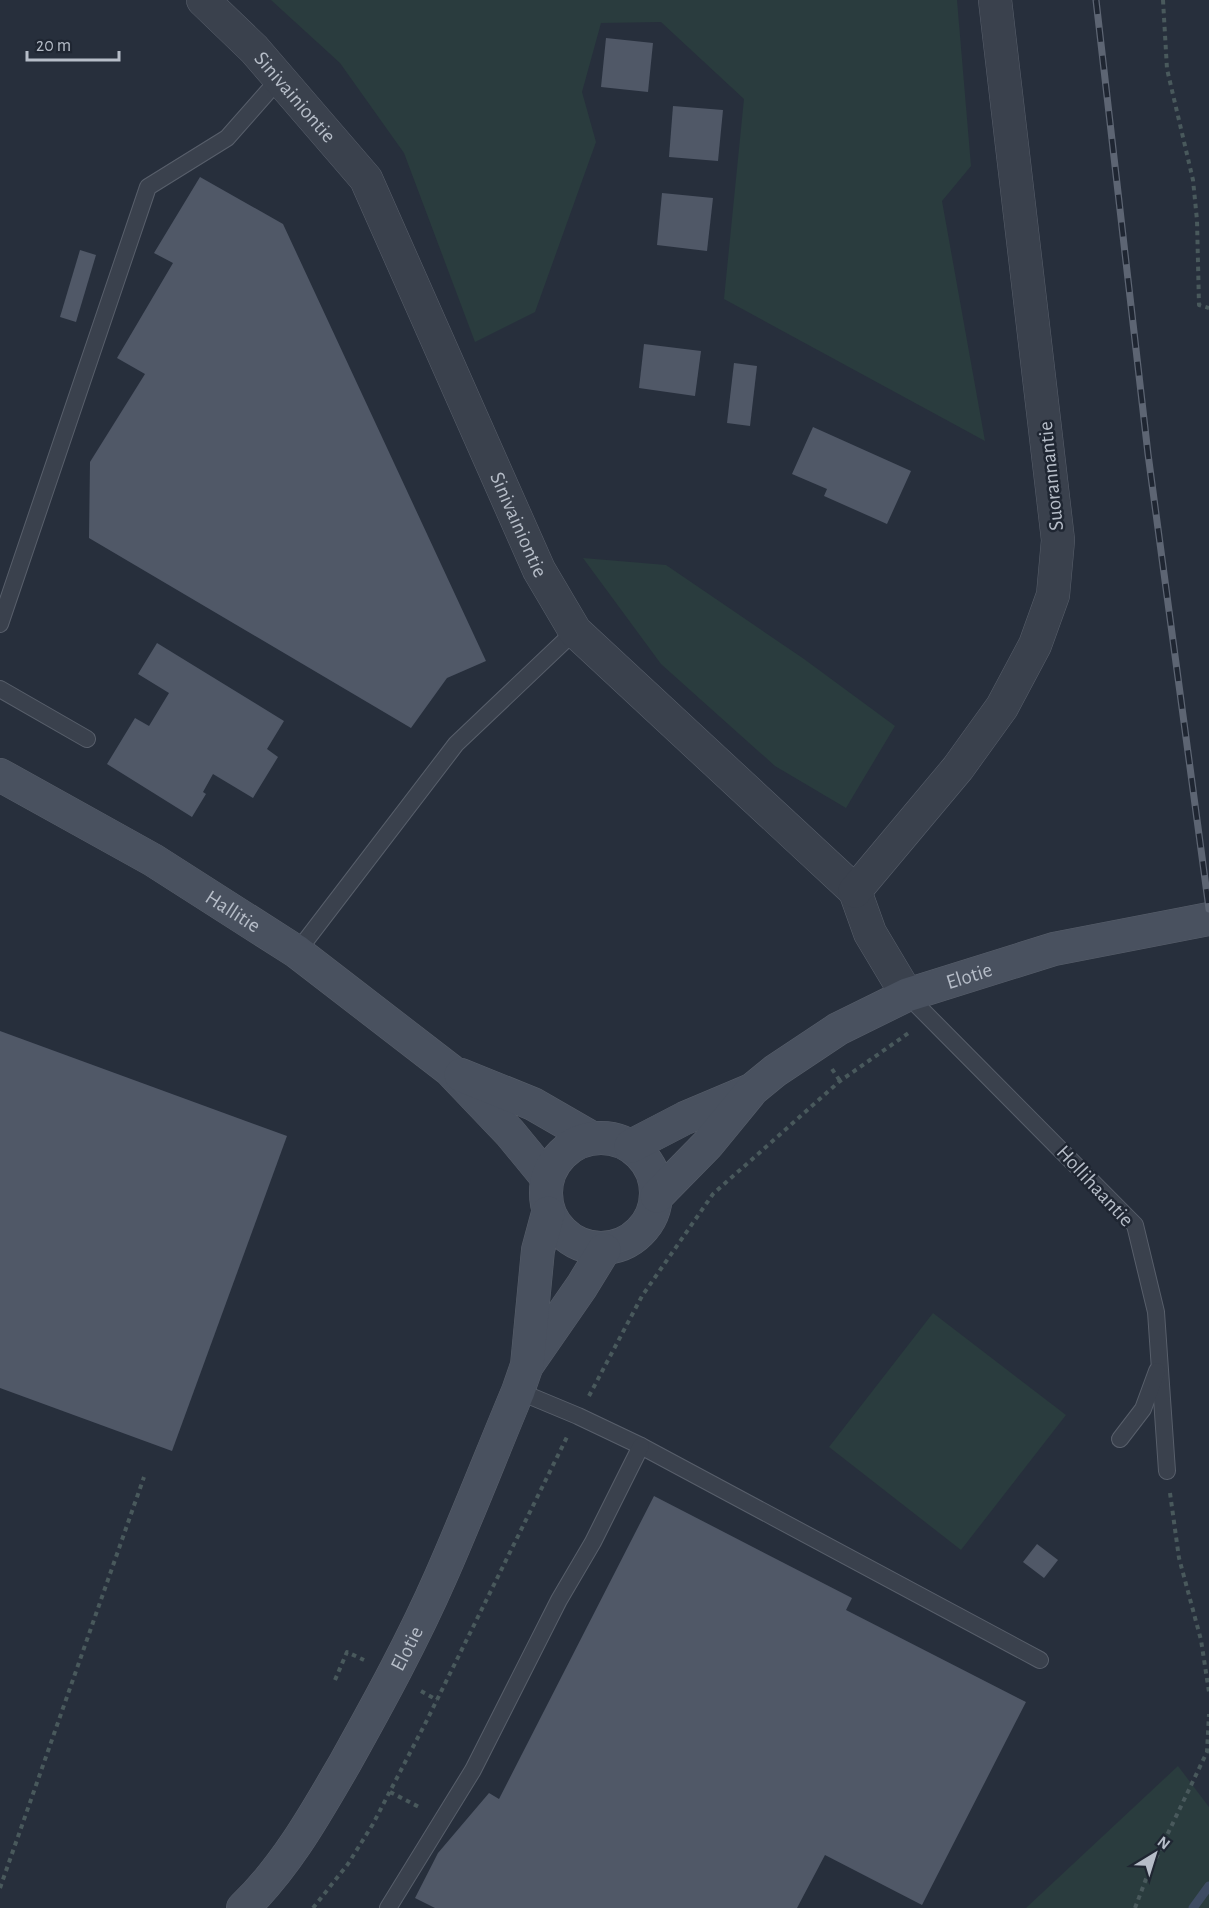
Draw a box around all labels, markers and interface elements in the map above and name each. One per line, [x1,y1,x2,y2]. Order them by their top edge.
scale bar [27,24,118,62]
text: 20 m [36,37,71,55]
street label: Sinivainiontie [251,47,340,146]
street label: Suorannantie [1035,420,1067,532]
street label: Sinivainiontie [486,469,551,581]
street label: Hallitie [202,886,264,936]
street label: Elotie [943,959,995,993]
street label: Hollihaantie [1052,1141,1138,1231]
street label: Elotie [387,1623,427,1674]
north arrow [1125,1824,1185,1884]
text: N [1154,1833,1173,1853]

